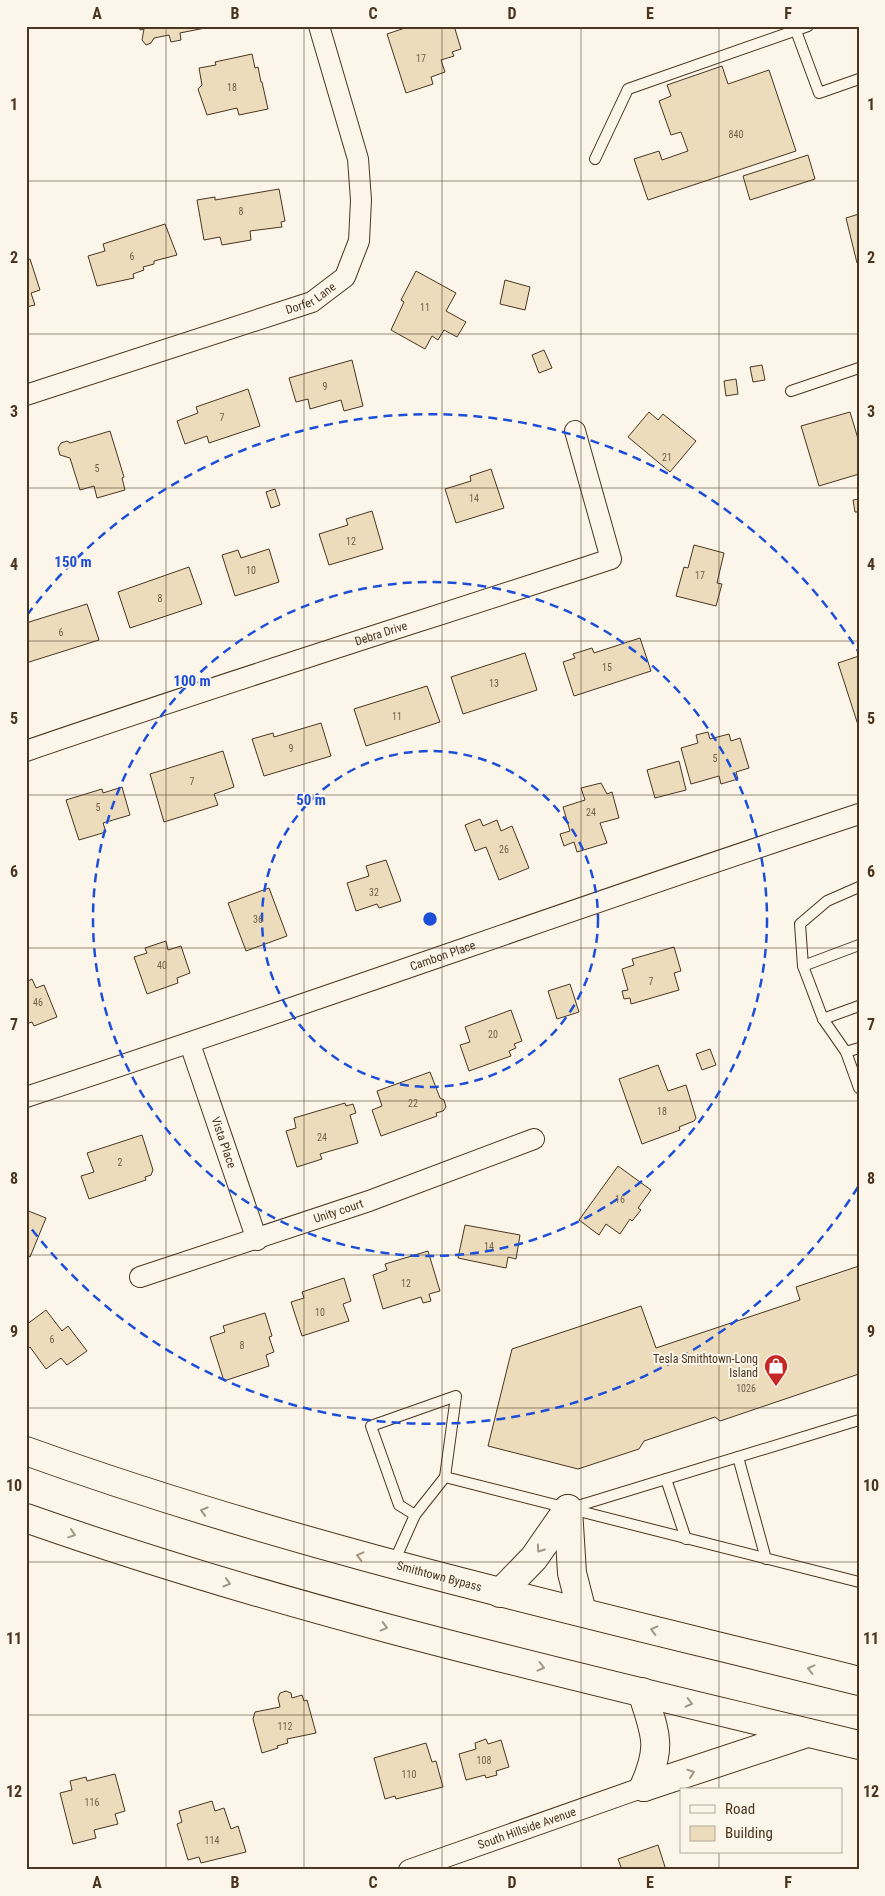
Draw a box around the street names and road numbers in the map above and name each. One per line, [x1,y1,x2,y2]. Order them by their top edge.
street label: Dorfer Lane [284,279,339,317]
street label: Debra Drive [353,618,409,649]
street label: Cambon Place [408,938,478,974]
street label: Vista Place [208,1115,239,1170]
street label: Unity court [312,1196,365,1226]
street label: Smithtown Bypass [395,1558,483,1594]
street label: South Hillside Avenue [476,1804,578,1852]

